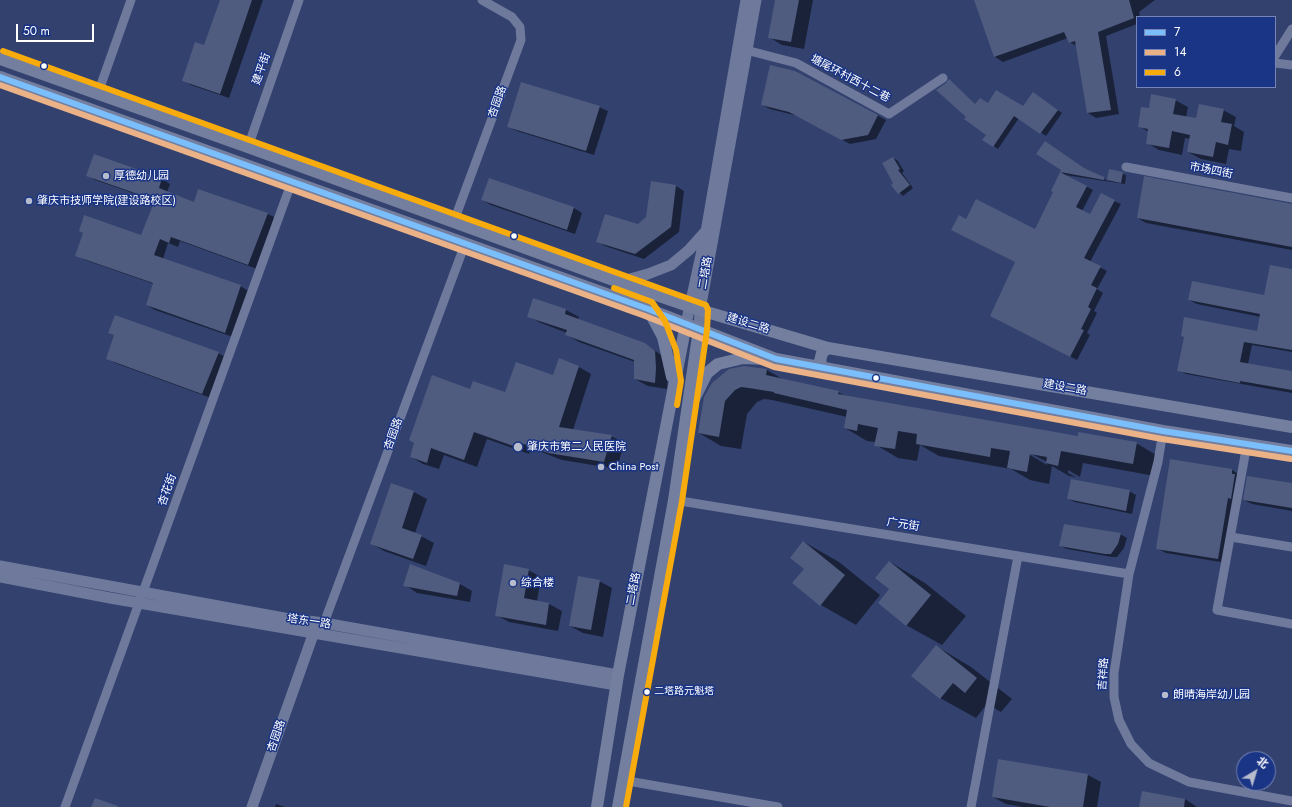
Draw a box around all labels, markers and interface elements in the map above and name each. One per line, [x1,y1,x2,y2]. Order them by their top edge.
scale bar [18,16,96,42]
legend [1136,16,1276,88]
text: 50 m [23,22,50,40]
text: 7 [1174,23,1180,41]
text: 14 [1174,43,1186,61]
street label: 建平街 [250,51,274,87]
street label: 塘尾环村西十二巷 [808,53,892,105]
unlabelled marker [39,61,49,71]
text: 6 [1174,63,1181,81]
street label: 杏园路 [486,84,510,120]
street label: 市场四街 [1188,160,1234,182]
place label: 厚德幼儿园 [114,169,169,183]
marker: 厚德幼儿园 [101,171,111,181]
place label: 肇庆市技师学院(建设路校区) [37,194,176,208]
marker: 肇庆市技师学院(建设路校区) [24,196,34,206]
unlabelled marker [509,231,519,241]
street label: 二塔路 [697,256,715,290]
street label: 建设二路 [725,311,771,337]
unlabelled marker [871,373,881,383]
street label: 建设二路 [1042,378,1088,398]
street label: 杏园路 [382,416,406,452]
place label: 肇庆市第二人民医院 [527,440,626,454]
marker: 肇庆市第二人民医院 [512,441,524,453]
place label: China Post [609,460,658,474]
marker: China Post [596,462,606,472]
street label: 杏花街 [156,472,180,508]
street label: 广元街 [886,516,920,534]
street label: 二塔路 [624,572,644,606]
place label: 综合楼 [521,576,554,590]
marker: 综合楼 [508,578,518,588]
street label: 塔东一路 [286,612,332,632]
street label: 吉祥路 [1096,657,1112,691]
place label: 二塔路元魁塔 [654,686,714,698]
marker: 二塔路元魁塔 [642,687,652,697]
place label: 朗晴海岸幼儿园 [1173,688,1250,702]
marker: 朗晴海岸幼儿园 [1160,690,1170,700]
street label: 杏园路 [265,718,289,754]
north arrow [1236,751,1276,791]
text: 北 [1254,753,1272,772]

